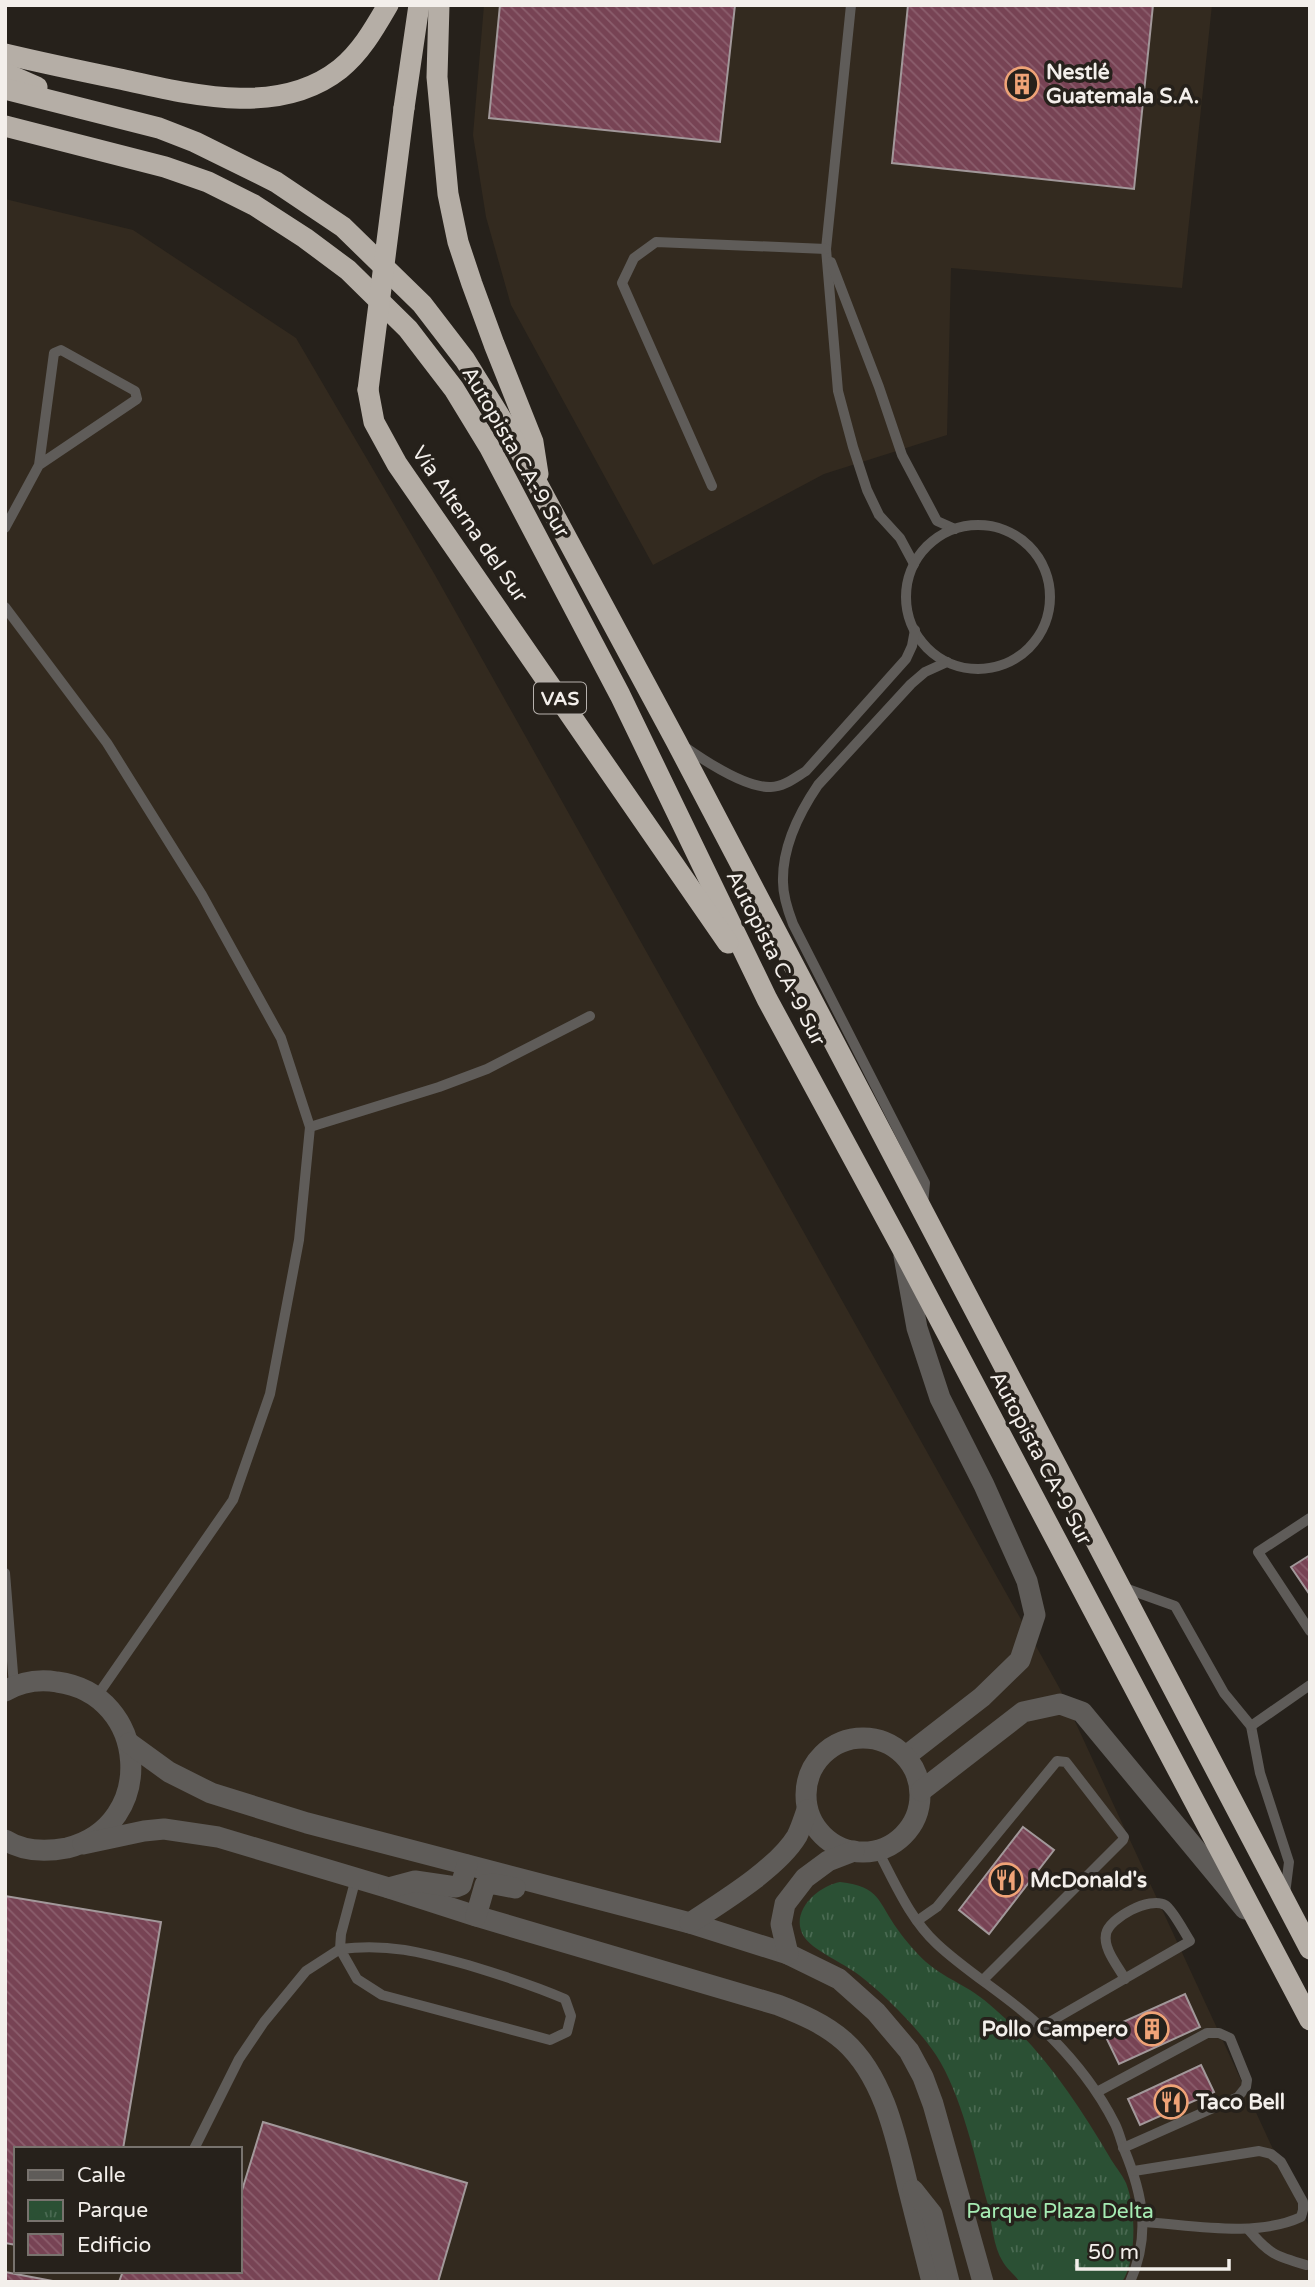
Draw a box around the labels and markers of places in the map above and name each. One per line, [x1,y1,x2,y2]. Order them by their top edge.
place label: Nestlé Guatemala S.A. [1046,60,1199,109]
building icon: Nestlé Guatemala S.A. [1003,65,1041,103]
restaurant icon: McDonald's [987,1861,1025,1899]
place label: McDonald's [1030,1868,1147,1893]
building icon: Pollo Campero [1133,2010,1171,2048]
place label: Pollo Campero [981,2017,1128,2042]
restaurant icon: Taco Bell [1152,2083,1190,2121]
place label: Taco Bell [1195,2090,1285,2115]

